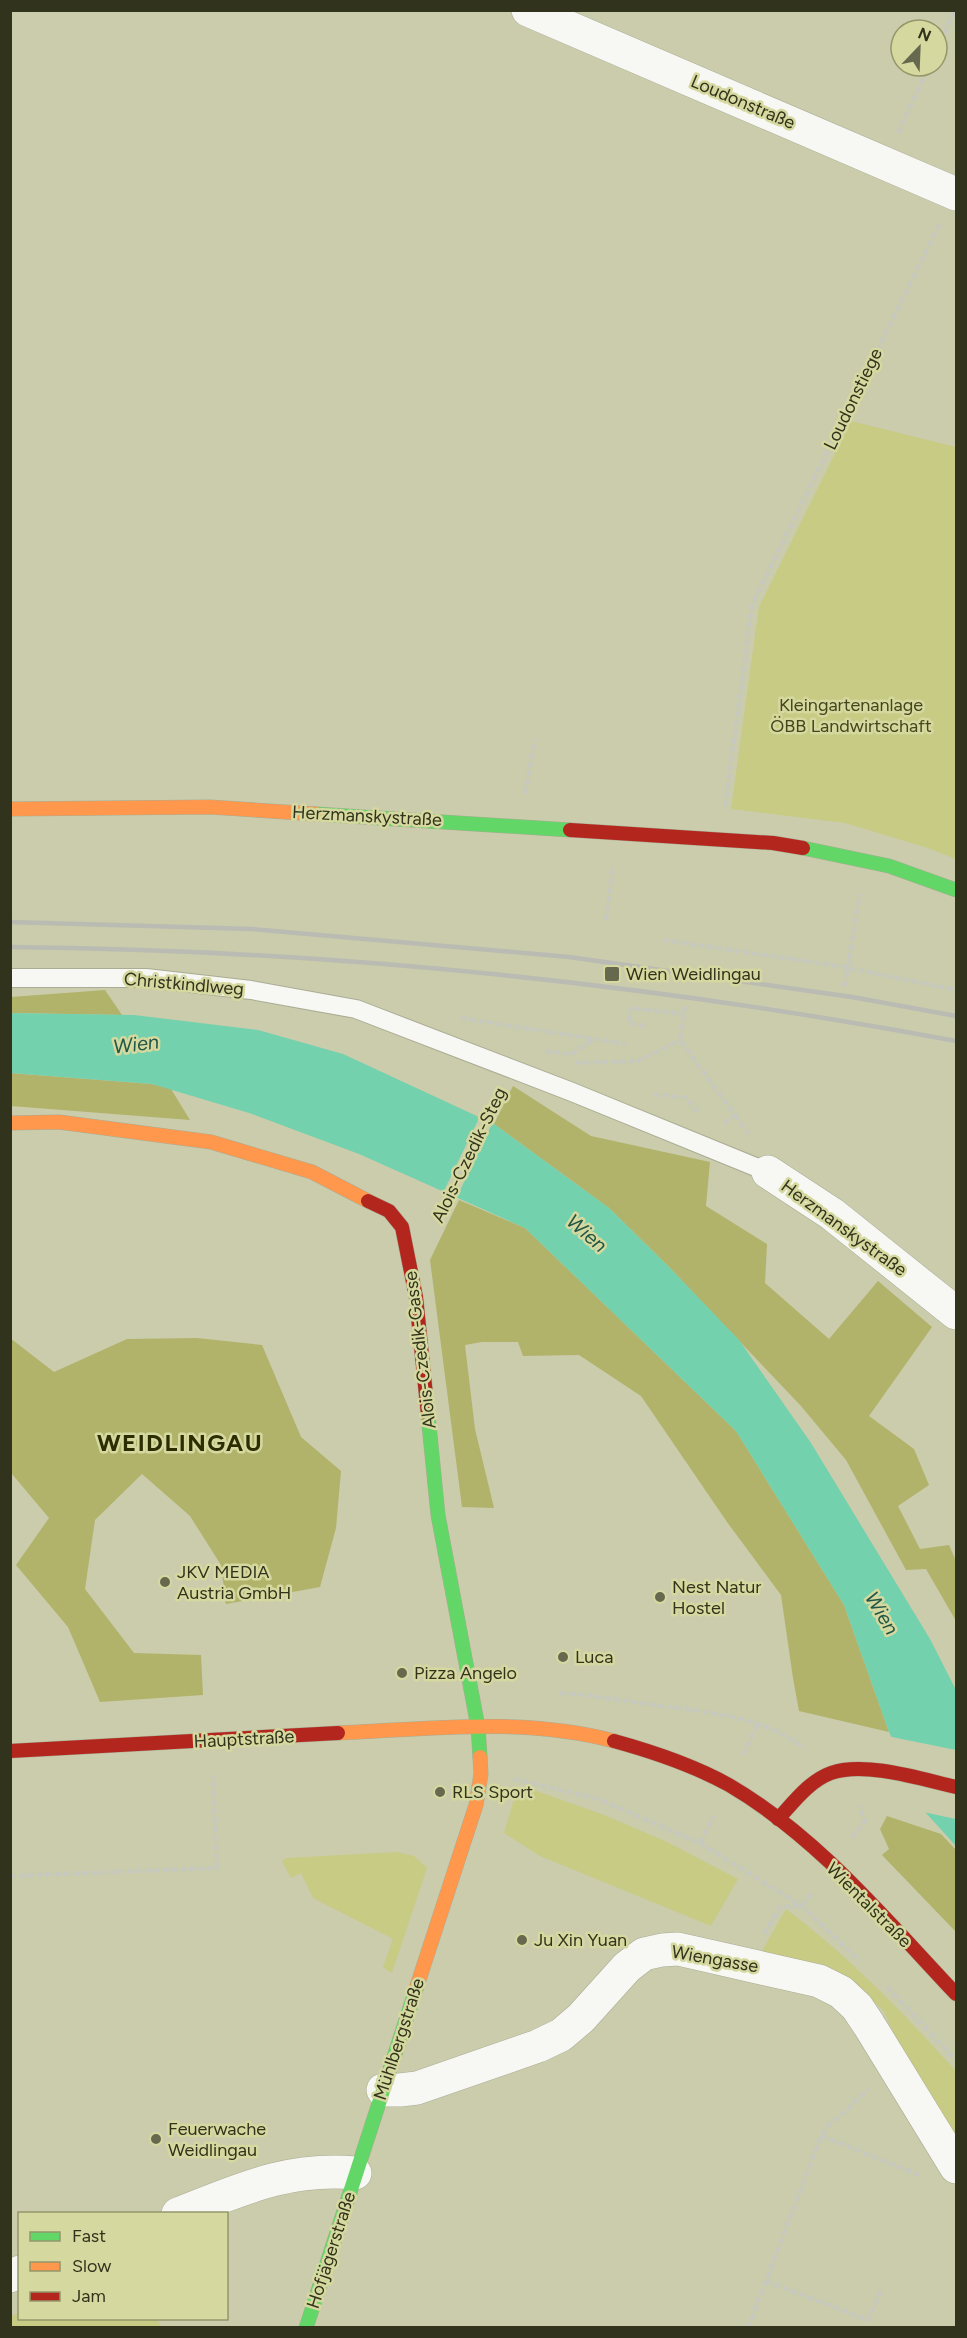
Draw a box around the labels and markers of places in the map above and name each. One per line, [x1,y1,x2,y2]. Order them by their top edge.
place label: Wien Weidlingau [626,963,761,985]
marker: Wien Weidlingau [603,965,621,983]
place label: JKV MEDIA Austria GmbH [177,1561,291,1604]
marker: JKV MEDIA Austria GmbH [158,1575,172,1589]
place label: Nest Natur Hostel [672,1576,761,1619]
marker: Nest Natur Hostel [653,1590,667,1604]
place label: Luca [575,1646,613,1668]
marker: Luca [556,1650,570,1664]
place label: Pizza Angelo [414,1662,517,1684]
marker: Pizza Angelo [395,1666,409,1680]
place label: RLS Sport [452,1781,533,1803]
marker: RLS Sport [433,1785,447,1799]
place label: Ju Xin Yuan [534,1929,627,1951]
marker: Ju Xin Yuan [515,1933,529,1947]
place label: Feuerwache Weidlingau [168,2118,266,2161]
marker: Feuerwache Weidlingau [149,2132,163,2146]

